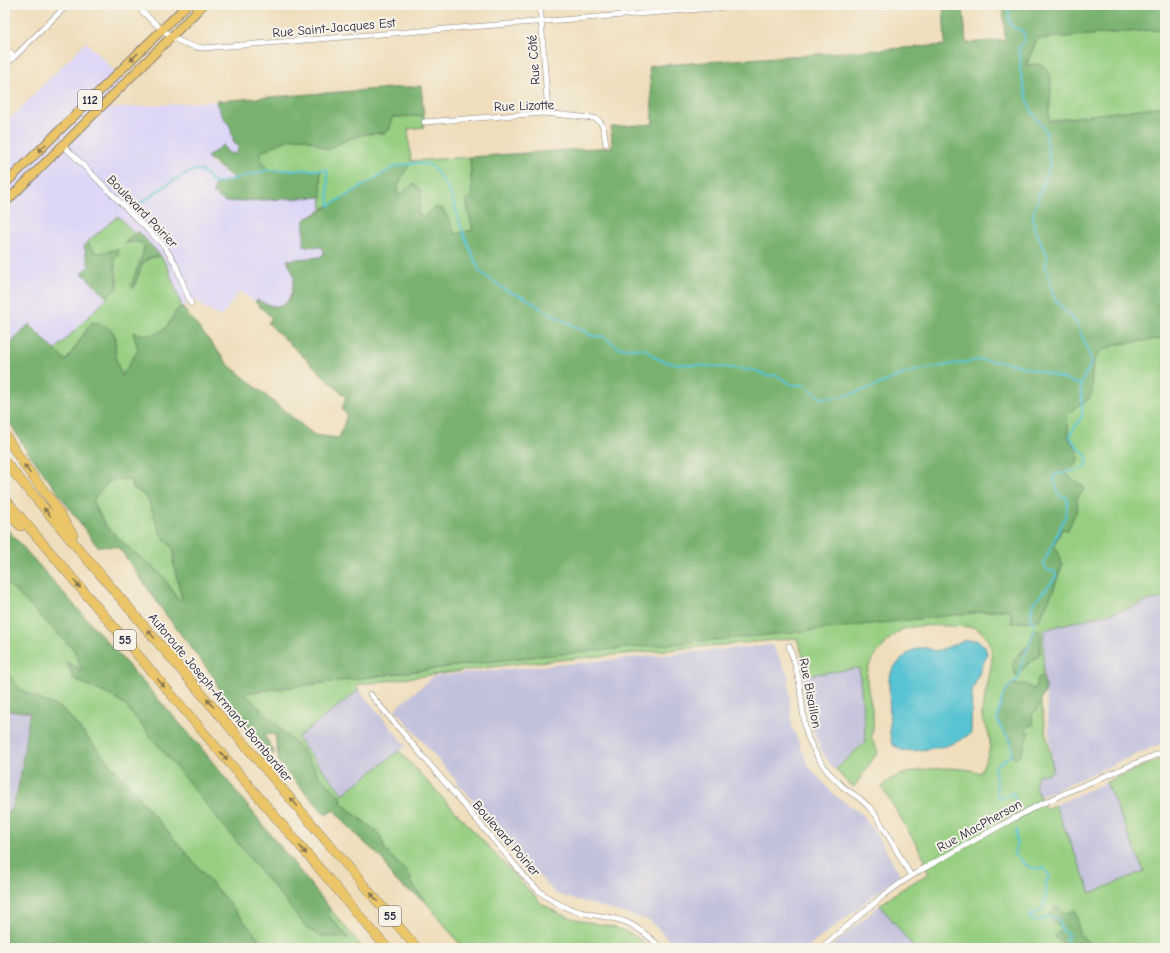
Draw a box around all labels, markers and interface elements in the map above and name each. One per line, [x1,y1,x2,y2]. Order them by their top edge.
street label: Rue Saint-Jacques Est [272,15,398,40]
street label: Rue Côté [524,34,543,85]
one-way arrow [129,52,139,62]
road number: 112 [78,90,102,110]
street label: Rue Lizotte [494,97,555,114]
one-way arrow [37,143,47,153]
street label: Boulevard Poirier [104,172,182,251]
one-way arrow [24,464,32,474]
one-way arrow [43,507,52,517]
one-way arrow [72,579,81,588]
street label: Autoroute Joseph-Armand-Bombardier [145,610,296,785]
one-way arrow [146,629,155,639]
road number: 55 [114,630,136,650]
street label: Rue Bisaillon [796,657,825,729]
one-way arrow [157,677,166,688]
one-way arrow [205,698,214,709]
one-way arrow [219,751,228,762]
street label: Rue MacPherson [934,796,1024,855]
one-way arrow [289,797,298,808]
street label: Boulevard Poirier [470,797,544,880]
one-way arrow [299,844,308,855]
one-way arrow [369,892,378,902]
road number: 55 [379,906,401,926]

